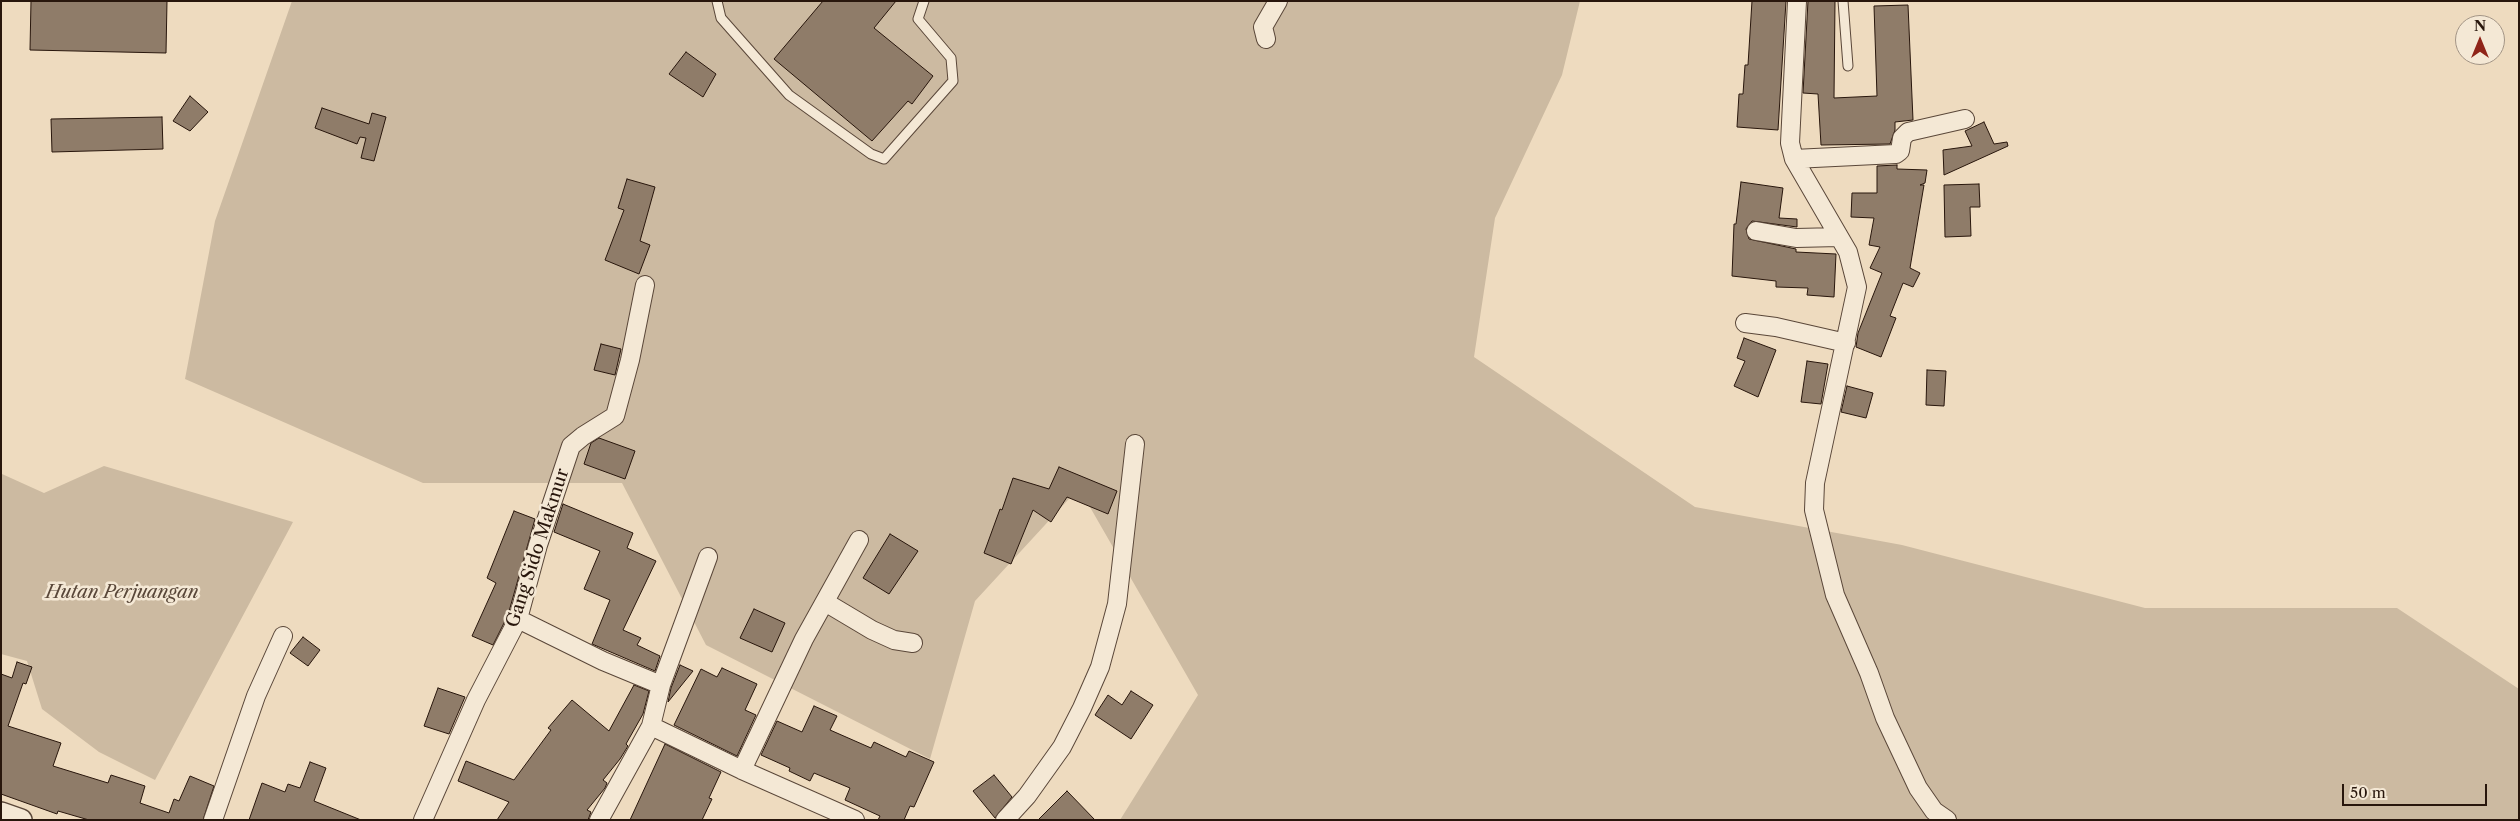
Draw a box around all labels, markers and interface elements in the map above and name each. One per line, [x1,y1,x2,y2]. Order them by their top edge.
north arrow [2455,15,2505,65]
text: N [2474,17,2486,35]
street label: Gang Sido Makmur [502,466,574,630]
park label: Hutan Perjuangan [45,582,199,604]
scale bar [2345,774,2490,806]
text: 50 m [2350,783,2386,802]

